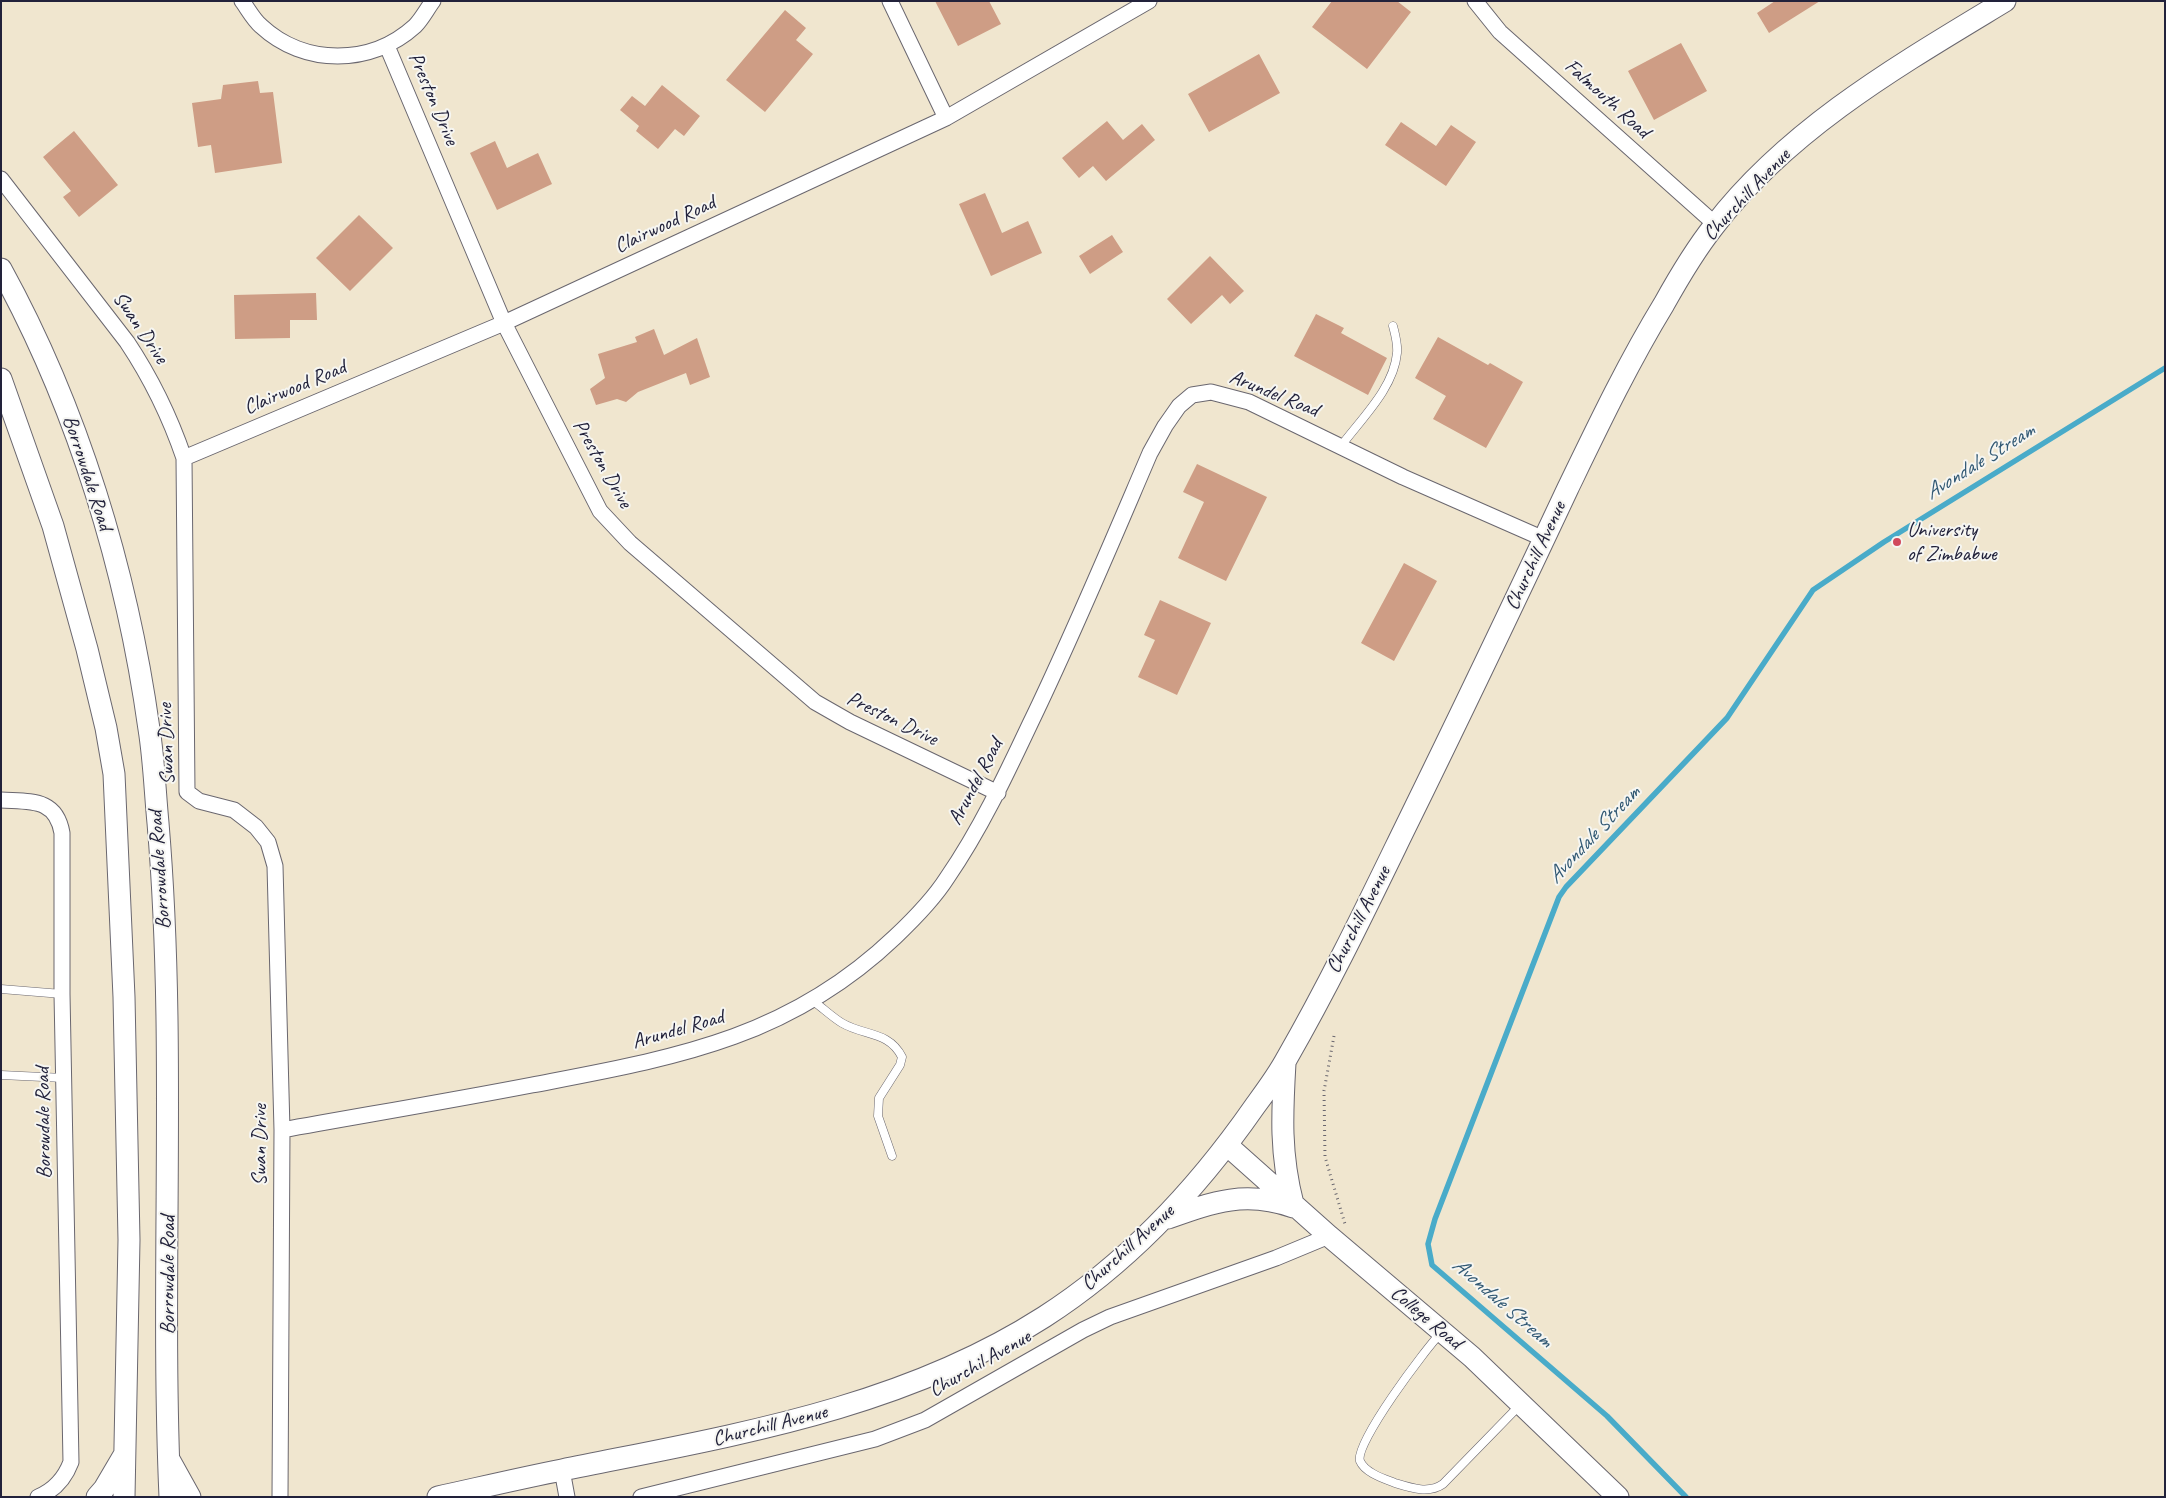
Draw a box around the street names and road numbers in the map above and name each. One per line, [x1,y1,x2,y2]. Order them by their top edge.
street label: Preston Drive [402,49,464,149]
street label: Falmouth Road [1559,54,1655,144]
street label: Churchill Avenue [1698,144,1796,246]
street label: Clairwood Road [611,191,719,259]
street label: Swan Drive [107,287,173,369]
street label: Clairwood Road [240,355,350,421]
street label: Arundel Road [1226,365,1322,423]
street label: Borrowdale Road [57,412,117,534]
street label: Preston Drive [567,415,637,513]
street label: Churchill Avenue [1500,498,1572,614]
street label: Preston Drive [842,686,942,752]
street label: Swan Drive [153,703,181,785]
street label: Arundel Road [943,735,1009,829]
street label: Borrowdale Road [143,810,177,930]
street label: Churchill Avenue [1321,862,1397,978]
street label: Arundel Road [629,1005,727,1055]
street label: Borowdale Road [30,1067,58,1179]
street label: Swan Drive [247,1104,273,1186]
street label: Churchill Avenue [1076,1200,1180,1296]
street label: Borrowdale Road [155,1215,181,1335]
street label: College Road [1385,1281,1467,1355]
street label: Churchil Avenue [925,1325,1035,1403]
street label: Churchill Avenue [710,1400,830,1452]

